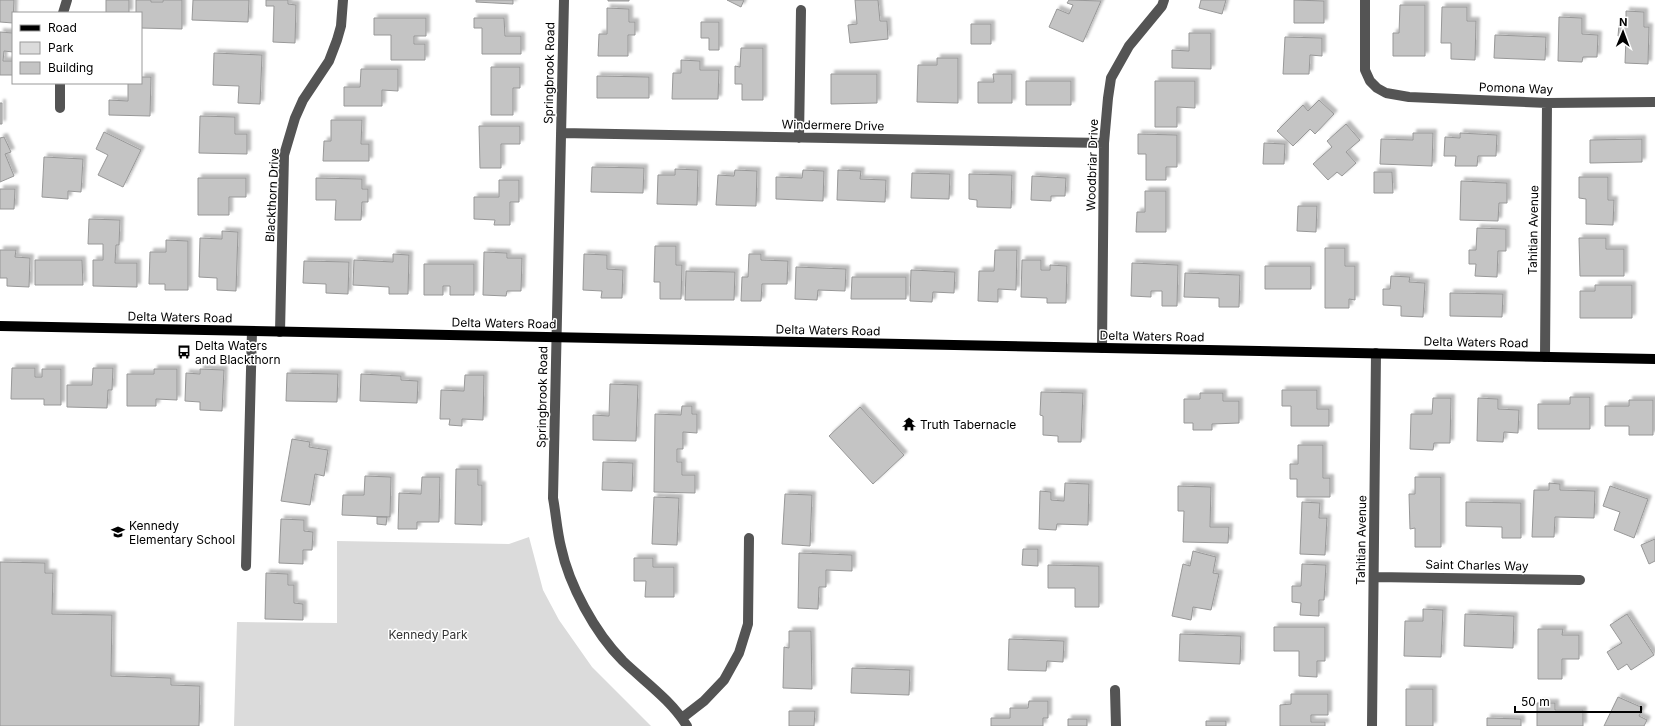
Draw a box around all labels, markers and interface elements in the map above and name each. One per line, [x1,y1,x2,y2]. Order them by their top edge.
legend [12,12,142,84]
north arrow [1603,12,1643,52]
text: N [1619,15,1627,29]
text: Road [48,20,77,35]
street label: Springbrook Road [541,22,557,124]
text: Park [48,40,74,55]
text: Building [48,60,93,75]
street label: Pomona Way [1479,79,1554,97]
street label: Windermere Drive [781,117,885,133]
street label: Woodbriar Drive [1083,119,1101,211]
street label: Blackthorn Drive [262,148,282,242]
street label: Tahitian Avenue [1525,185,1541,275]
street label: Delta Waters Road [127,309,233,325]
street label: Delta Waters Road [451,315,557,331]
street label: Delta Waters Road [775,322,881,338]
street label: Delta Waters Road [1099,328,1205,344]
street label: Delta Waters Road [1423,334,1529,350]
place label: Delta Waters and Blackthorn [195,338,281,367]
bus stop icon: Delta Waters and Blackthorn [176,344,192,360]
street label: Springbrook Road [534,346,550,448]
temple icon: Truth Tabernacle [901,416,917,432]
place label: Truth Tabernacle [920,417,1016,432]
street label: Tahitian Avenue [1353,495,1369,585]
place label: Kennedy Elementary School [129,518,235,547]
school or university icon: Kennedy Elementary School [110,524,126,540]
street label: Saint Charles Way [1425,557,1529,573]
park label: Kennedy Park [389,627,468,642]
scale bar [1515,688,1641,714]
text: 50 m [1521,694,1550,709]

